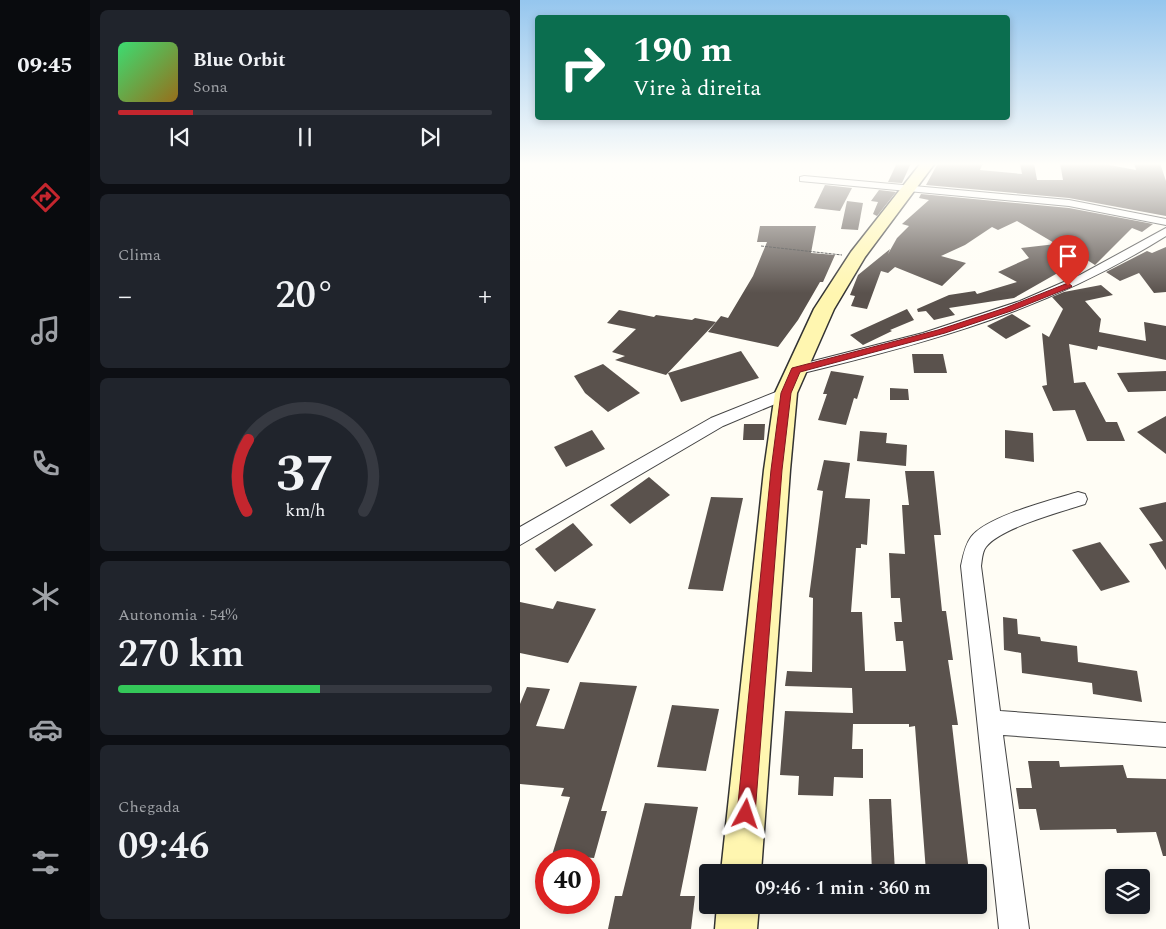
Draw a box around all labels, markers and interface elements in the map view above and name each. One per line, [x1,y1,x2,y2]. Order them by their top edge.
text: 190 m [633,24,732,77]
icon: right [550,35,615,100]
text: Blue Orbit [193,46,286,75]
text: 09:45 [17,49,73,82]
text: Vire à direita [633,72,761,105]
text: Sona [193,75,228,99]
icon: previous [166,123,194,151]
icon: pause [291,123,319,151]
icon: next [416,123,444,151]
icon: directions [28,180,63,215]
pin [1047,235,1089,286]
icon: arrive [1054,242,1082,270]
text: Clima [118,243,161,267]
text: 20° [275,267,335,325]
text: − [118,275,132,318]
text: + [478,275,492,318]
icon: music [28,313,63,348]
text: 37 [276,435,334,514]
icon: phone [28,446,63,481]
text: km/h [285,497,325,524]
icon: climate [28,579,63,614]
text: Autonomia · 54% [118,603,237,627]
text: 270 km [118,626,244,684]
icon: car [28,712,63,747]
position arrow [719,787,771,839]
text: Chegada [118,795,180,819]
text: 09:46 [118,818,209,876]
icon: filters [28,845,63,880]
speed limit sign: 40 [535,849,600,914]
map controls [1105,869,1150,914]
button: layers [1105,869,1150,914]
text: 09:46 · 1 min · 360 m [755,874,931,903]

